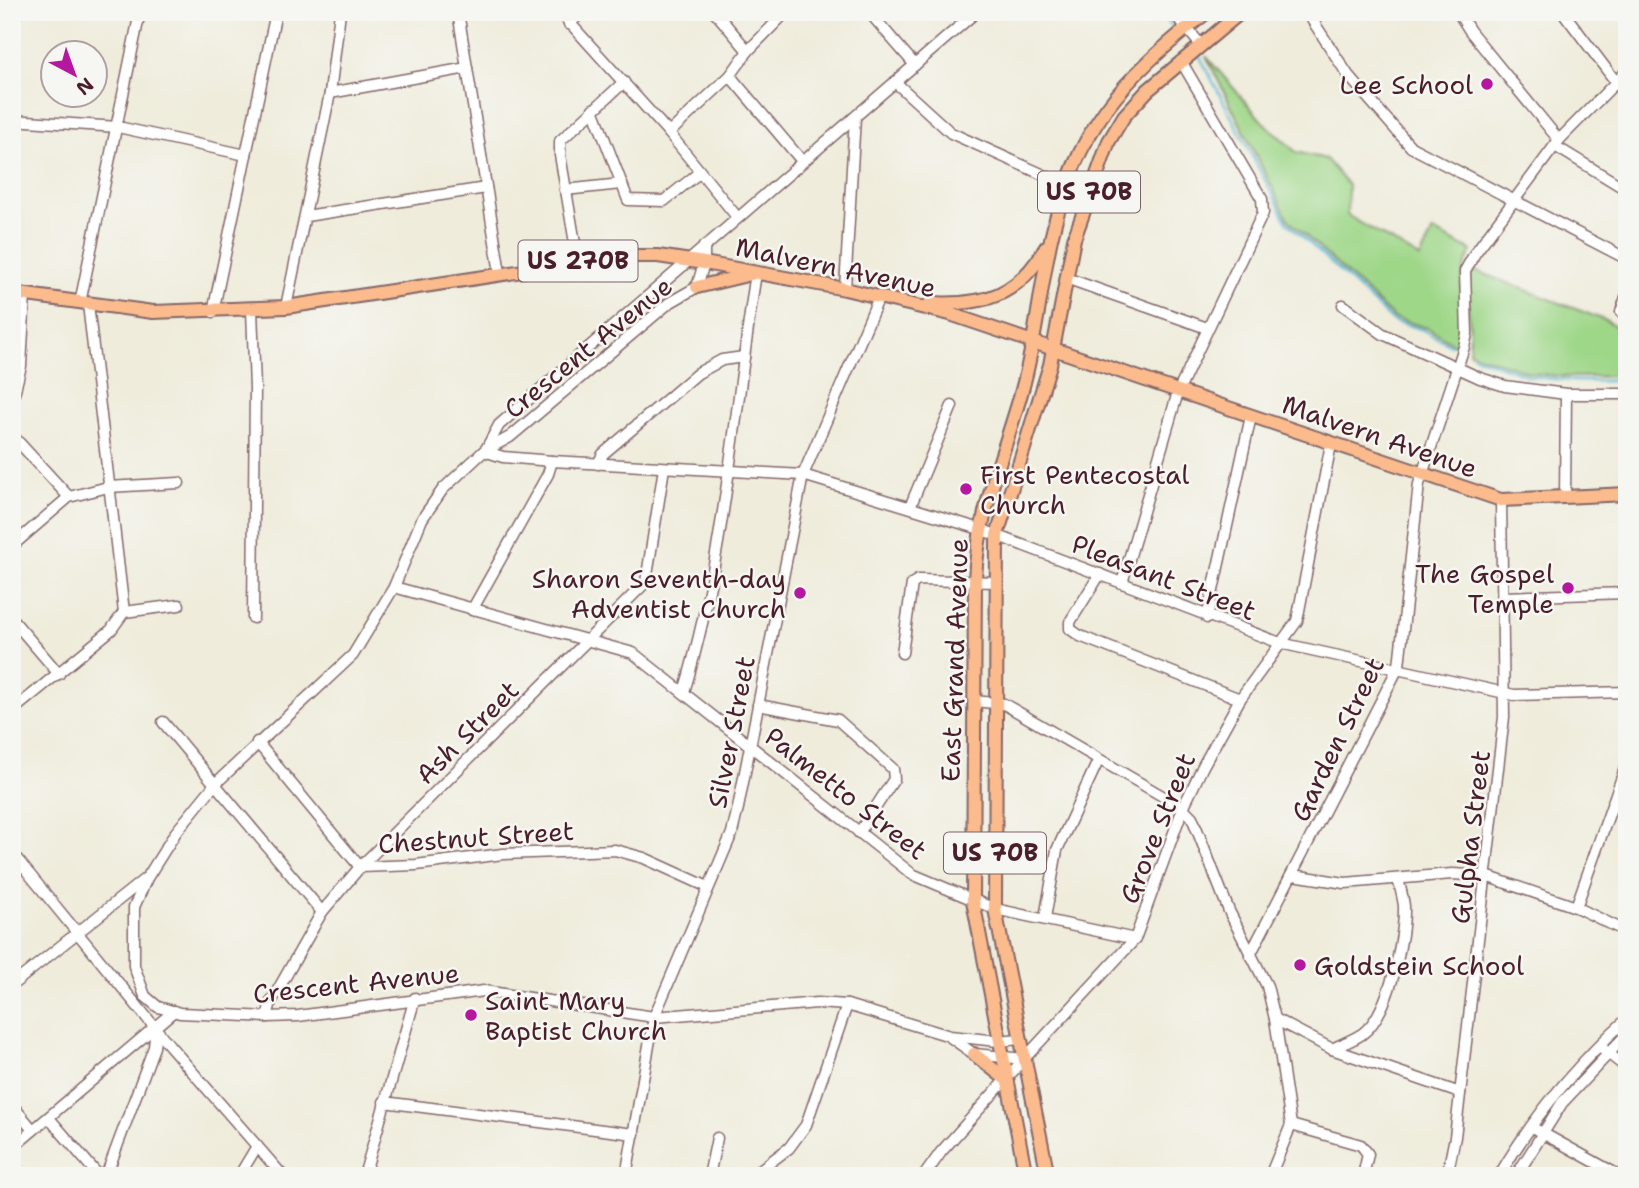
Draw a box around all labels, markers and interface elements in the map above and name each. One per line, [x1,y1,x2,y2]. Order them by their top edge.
north arrow [38,38,108,108]
place label: Lee School [1339,67,1473,102]
text: N [71,72,99,101]
marker: Lee School [1479,76,1495,92]
road number: US 70B [1038,172,1140,212]
street label: Malvern Avenue [733,229,939,305]
road number: US 270B [518,240,638,282]
street label: Crescent Avenue [496,268,680,426]
street label: Malvern Avenue [1278,386,1482,486]
place label: First Pentecostal Church [980,457,1189,522]
marker: First Pentecostal Church [958,481,974,497]
street label: Pleasant Street [1067,526,1261,628]
street label: East Grand Avenue [932,538,976,782]
place label: The Gospel Temple [1415,556,1554,621]
place label: Sharon Seventh-day Adventist Church [532,561,786,626]
marker: The Gospel Temple [1560,580,1576,596]
marker: Sharon Seventh-day Adventist Church [792,585,808,601]
street label: Garden Street [1282,651,1392,827]
street label: Silver Street [699,653,763,811]
street label: Ash Street [408,673,526,791]
street label: Palmetto Street [758,719,934,867]
street label: Grove Street [1111,747,1203,909]
street label: Gulpha Street [1442,748,1498,926]
street label: Chestnut Street [377,813,575,861]
road number: US 70B [944,832,1046,874]
place label: Goldstein School [1314,948,1524,983]
street label: Crescent Avenue [251,955,461,1011]
marker: Goldstein School [1292,957,1308,973]
place label: Saint Mary Baptist Church [485,983,667,1048]
marker: Saint Mary Baptist Church [463,1007,479,1023]

